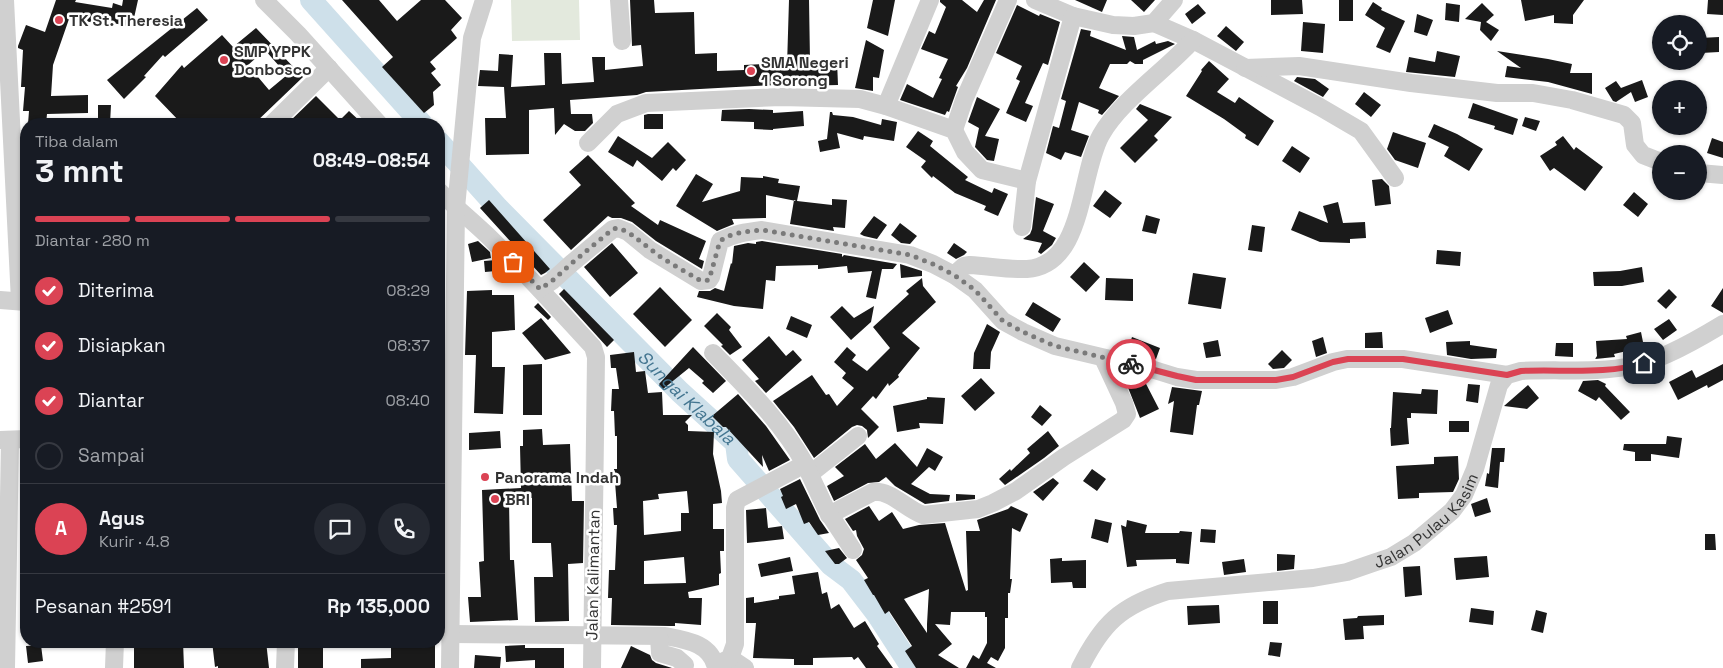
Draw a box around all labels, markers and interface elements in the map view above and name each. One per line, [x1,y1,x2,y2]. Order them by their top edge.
place label: TK St. Theresia [69,10,183,31]
marker: TK St. Theresia [53,14,65,26]
map controls [1652,15,1707,200]
button: locate [1652,15,1707,70]
place label: SMP YPPK Donbosco [234,41,312,80]
place label: SMA Negeri 1 Sorong [761,52,849,91]
marker: SMP YPPK Donbosco [218,54,230,66]
marker: SMA Negeri 1 Sorong [745,65,757,77]
button: + [1652,80,1707,135]
text: Tiba dalam [35,131,118,152]
button: − [1652,145,1707,200]
text: 08:49–08:54 [313,148,430,173]
text: 3 mnt [35,151,124,191]
text: Diantar · 280 m [35,230,150,251]
pin [492,241,534,283]
icon: bag [499,248,527,276]
icon: check [35,277,63,305]
text: Diterima [78,278,154,303]
text: 08:29 [386,280,430,301]
icon: check [35,332,63,360]
text: Disiapkan [78,333,166,358]
text: 08:37 [387,335,430,356]
courier [1106,339,1156,389]
pin [1623,342,1665,384]
water label: Sungai Klabala [633,345,741,449]
icon: home [1630,349,1658,377]
icon: bike [1117,350,1145,378]
icon: check [35,387,63,415]
text: Diantar [78,388,144,413]
text: 08:40 [385,390,430,411]
text: Sampai [78,443,145,468]
place label: Panorama Indah [495,467,619,488]
street label: Jalan Pulau Kasim [1371,470,1483,572]
marker: Panorama Indah [479,471,491,483]
place label: BRI [505,489,530,510]
marker: BRI [489,493,501,505]
button: chat [314,503,366,555]
button: phone [378,503,430,555]
text: Agus [99,506,145,531]
street label: Jalan Kalimantan [581,509,605,641]
text: A [55,516,67,541]
text: Kurir · 4.8 [99,531,170,552]
text: Pesanan #2591 [35,594,172,619]
text: Rp 135,000 [327,594,430,619]

